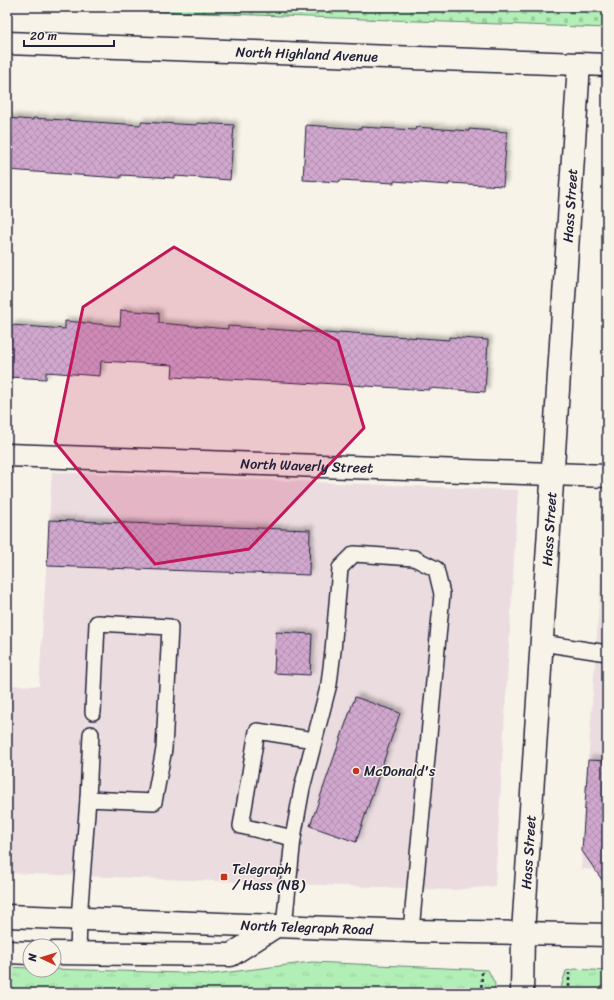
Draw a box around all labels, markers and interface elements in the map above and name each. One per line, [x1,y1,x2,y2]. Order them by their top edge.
scale bar [24,22,114,48]
text: 20 m [30,25,57,47]
street label: North Highland Avenue [235,39,379,69]
street label: Hass Street [555,168,585,243]
street label: North Waverly Street [240,451,374,480]
street label: Hass Street [534,491,564,567]
place label: McDonald's [364,759,436,784]
marker: McDonald's [351,766,361,776]
street label: Hass Street [513,814,543,890]
place label: Telegraph / Hass (NB) [232,857,306,898]
marker: Telegraph / Hass (NB) [219,872,229,882]
street label: North Telegraph Road [240,912,375,942]
north arrow [22,938,62,978]
text: N [23,952,42,963]

